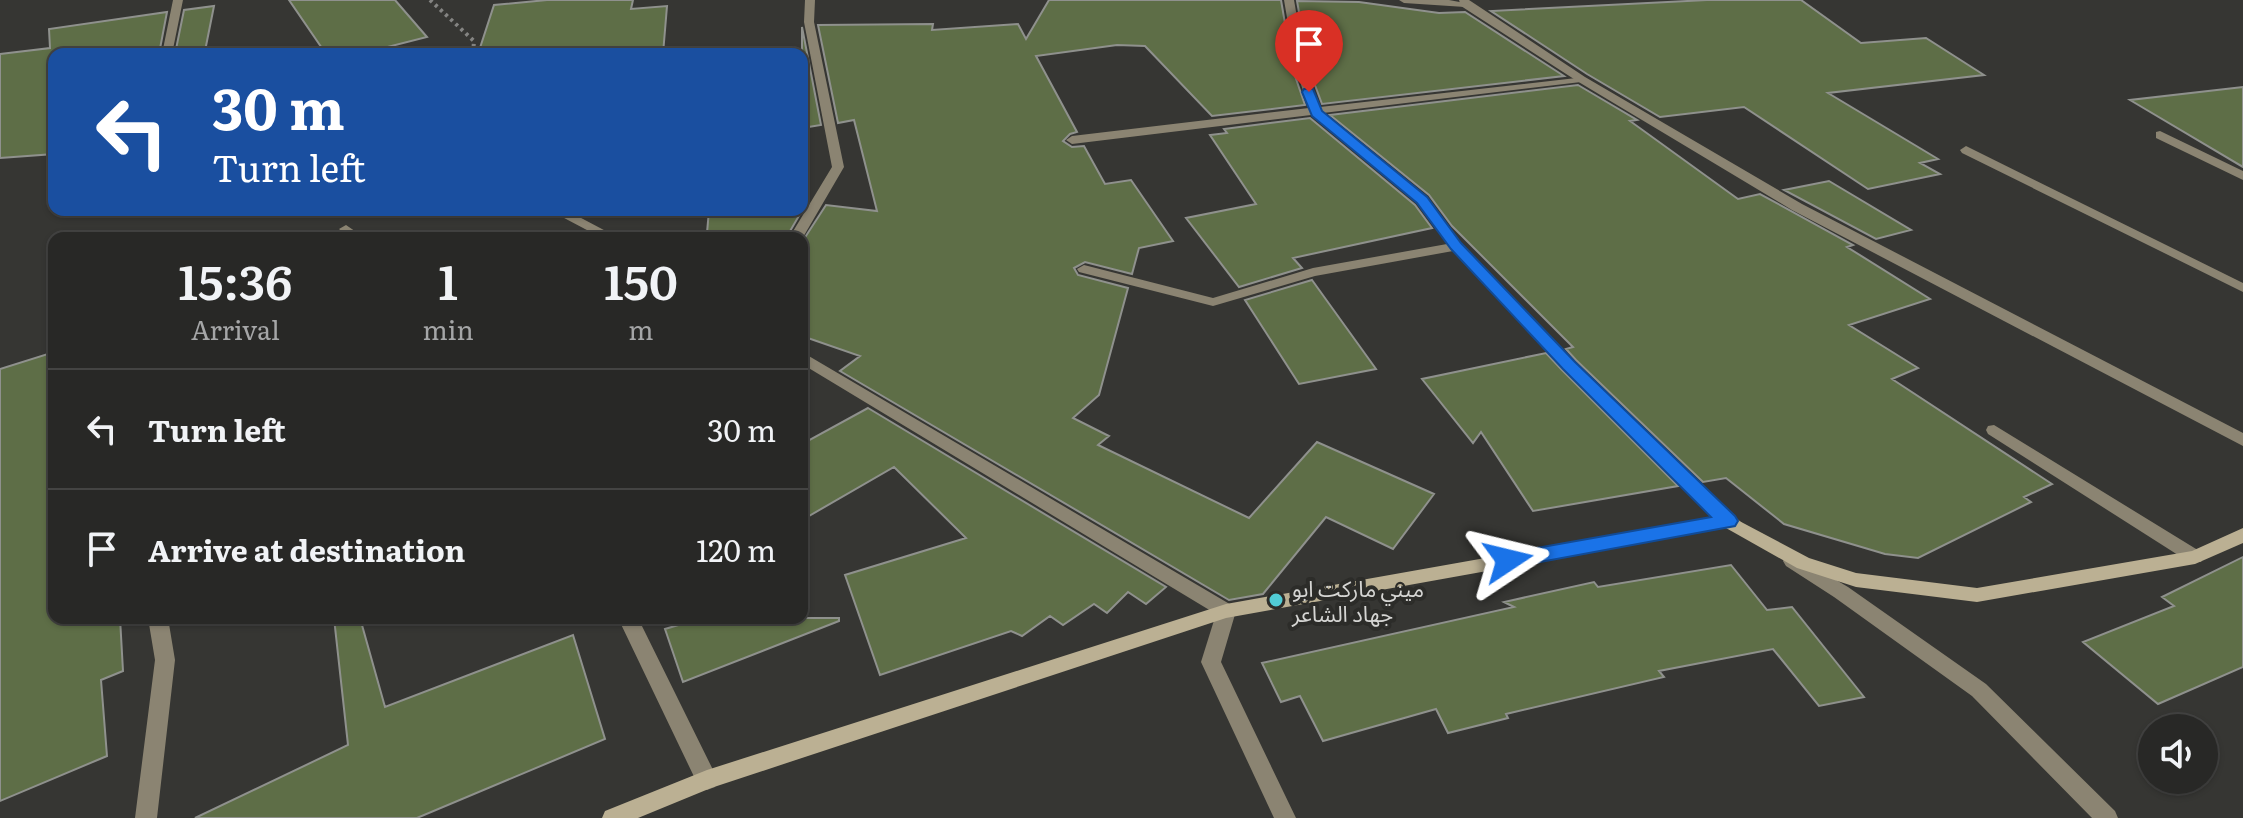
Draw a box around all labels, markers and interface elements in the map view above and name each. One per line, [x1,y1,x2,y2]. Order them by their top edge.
pin [1275,10,1343,92]
icon: arrive [1287,22,1331,66]
text: 30 m [212,64,345,147]
icon: left [80,80,184,184]
text: Turn left [212,140,366,193]
text: 15:36 [178,244,292,315]
text: 1 [438,244,458,315]
text: 150 [604,244,678,315]
text: Arrival [191,309,280,348]
text: min [423,309,474,348]
text: m [628,309,653,348]
icon: left [80,407,124,451]
text: Turn left [148,407,286,451]
text: 30 m [707,407,776,451]
position arrow [1466,518,1550,602]
icon: arrive [80,527,124,571]
text: Arrive at destination [148,527,465,571]
text: 120 m [696,527,776,571]
place label: ميني ماركت ابو جهاد الشاعر [1291,571,1424,629]
marker: ميني ماركت ابو جهاد الشاعر [1267,591,1285,609]
map controls [2138,714,2218,794]
button: sound [2138,714,2218,794]

